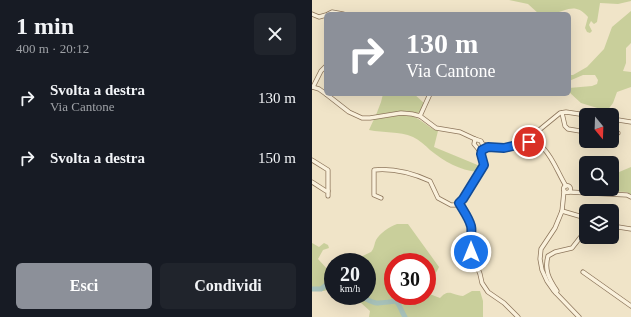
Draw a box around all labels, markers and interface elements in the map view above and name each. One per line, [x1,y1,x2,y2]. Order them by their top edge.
text: 1 min [16,13,74,39]
button: close [254,13,296,55]
icon: right [340,28,392,80]
text: 130 m [406,28,478,59]
text: 400 m · 20:12 [16,41,89,56]
text: Via Cantone [406,61,495,81]
text: Svolta a destra [50,82,145,98]
icon: right [16,87,38,109]
text: 130 m [258,90,296,106]
text: Via Cantone [50,99,115,114]
north arrow [579,108,619,148]
map controls [579,108,619,244]
pin [512,125,546,159]
icon: arrive [518,131,540,153]
icon: right [16,147,38,169]
text: Svolta a destra [50,150,145,166]
text: 150 m [258,150,296,166]
button: search [579,156,619,196]
button: layers [579,204,619,244]
position arrow [450,231,492,273]
speed limit sign: 30 [384,253,436,305]
button: Esci [16,263,152,309]
button: Condividi [160,263,296,309]
text: 20 [340,263,360,285]
text: km/h [340,283,360,294]

